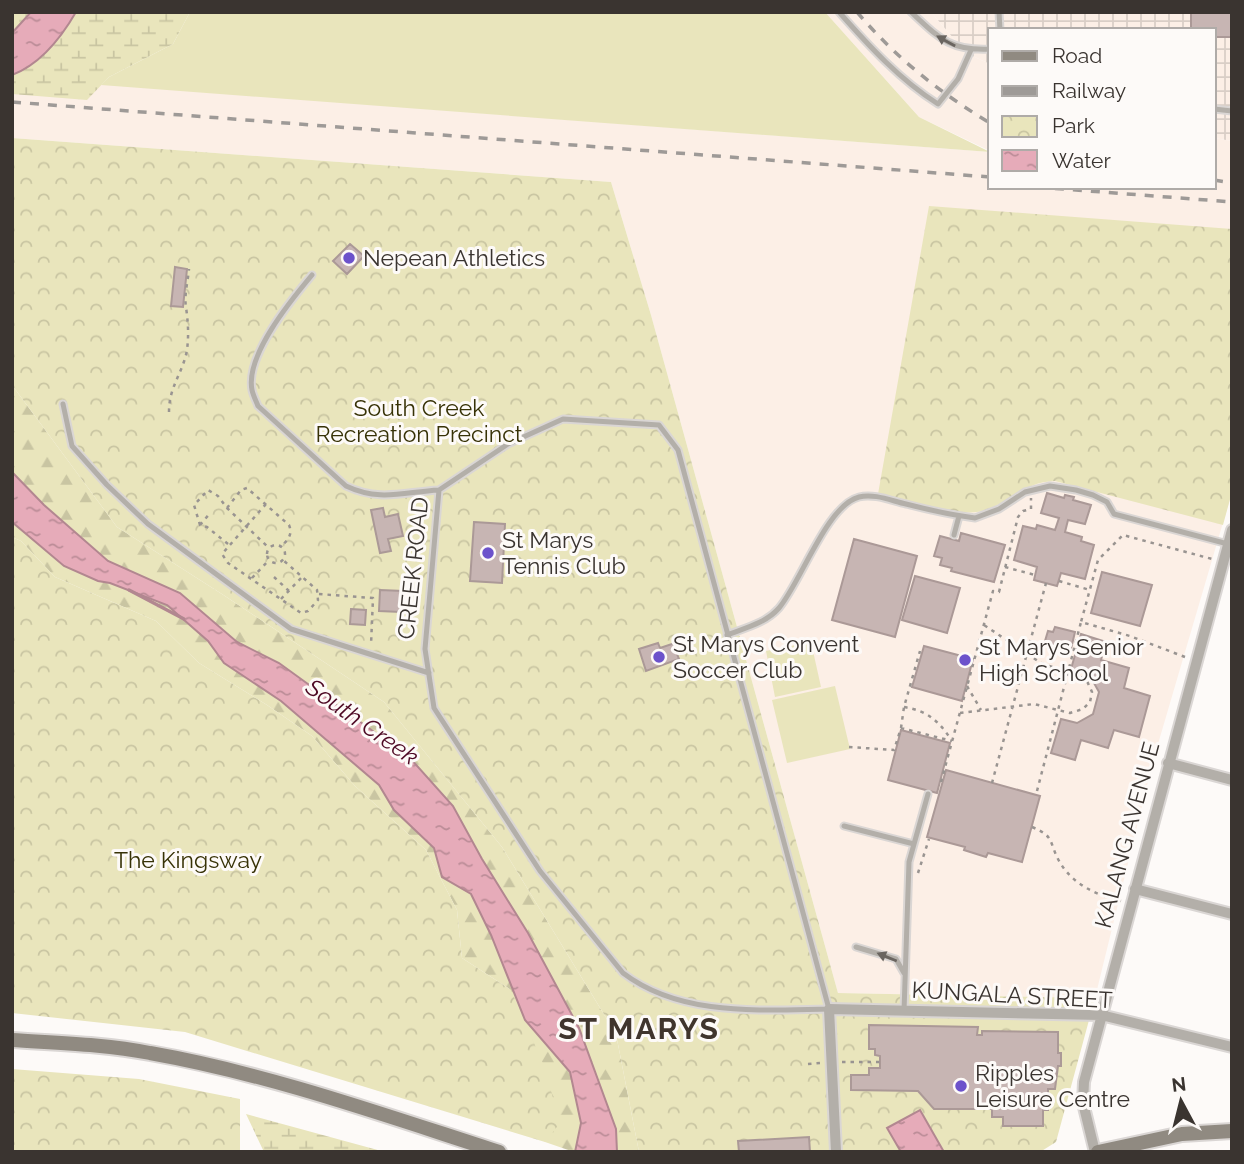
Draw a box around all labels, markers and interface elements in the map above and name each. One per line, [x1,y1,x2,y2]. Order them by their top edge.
legend [988,28,1216,189]
one-way arrow [937,35,956,47]
text: Road [1052,43,1102,68]
text: Railway [1052,78,1126,103]
text: Park [1052,113,1095,138]
text: Water [1052,148,1111,173]
place label: Nepean Athletics [363,244,545,271]
marker: Nepean Athletics [341,250,357,266]
park label: South Creek Recreation Precinct [316,394,523,447]
street label: CREEK ROAD [392,495,433,640]
place label: St Marys Tennis Club [502,526,626,579]
marker: St Marys Tennis Club [480,545,496,561]
place label: St Marys Convent Soccer Club [673,630,859,683]
place label: St Marys Senior High School [979,633,1144,686]
marker: St Marys Convent Soccer Club [651,649,667,665]
marker: St Marys Senior High School [957,652,973,668]
water label: South Creek [300,672,424,771]
street label: KALANG AVENUE [1089,739,1164,931]
park label: The Kingsway [114,846,262,873]
one-way arrow [876,951,897,962]
street label: KUNGALA STREET [911,976,1113,1013]
district label: ST MARYS [558,1011,720,1046]
place label: Ripples Leisure Centre [975,1059,1130,1112]
north arrow [1146,1066,1216,1136]
text: N [1170,1072,1187,1096]
marker: Ripples Leisure Centre [953,1078,969,1094]

